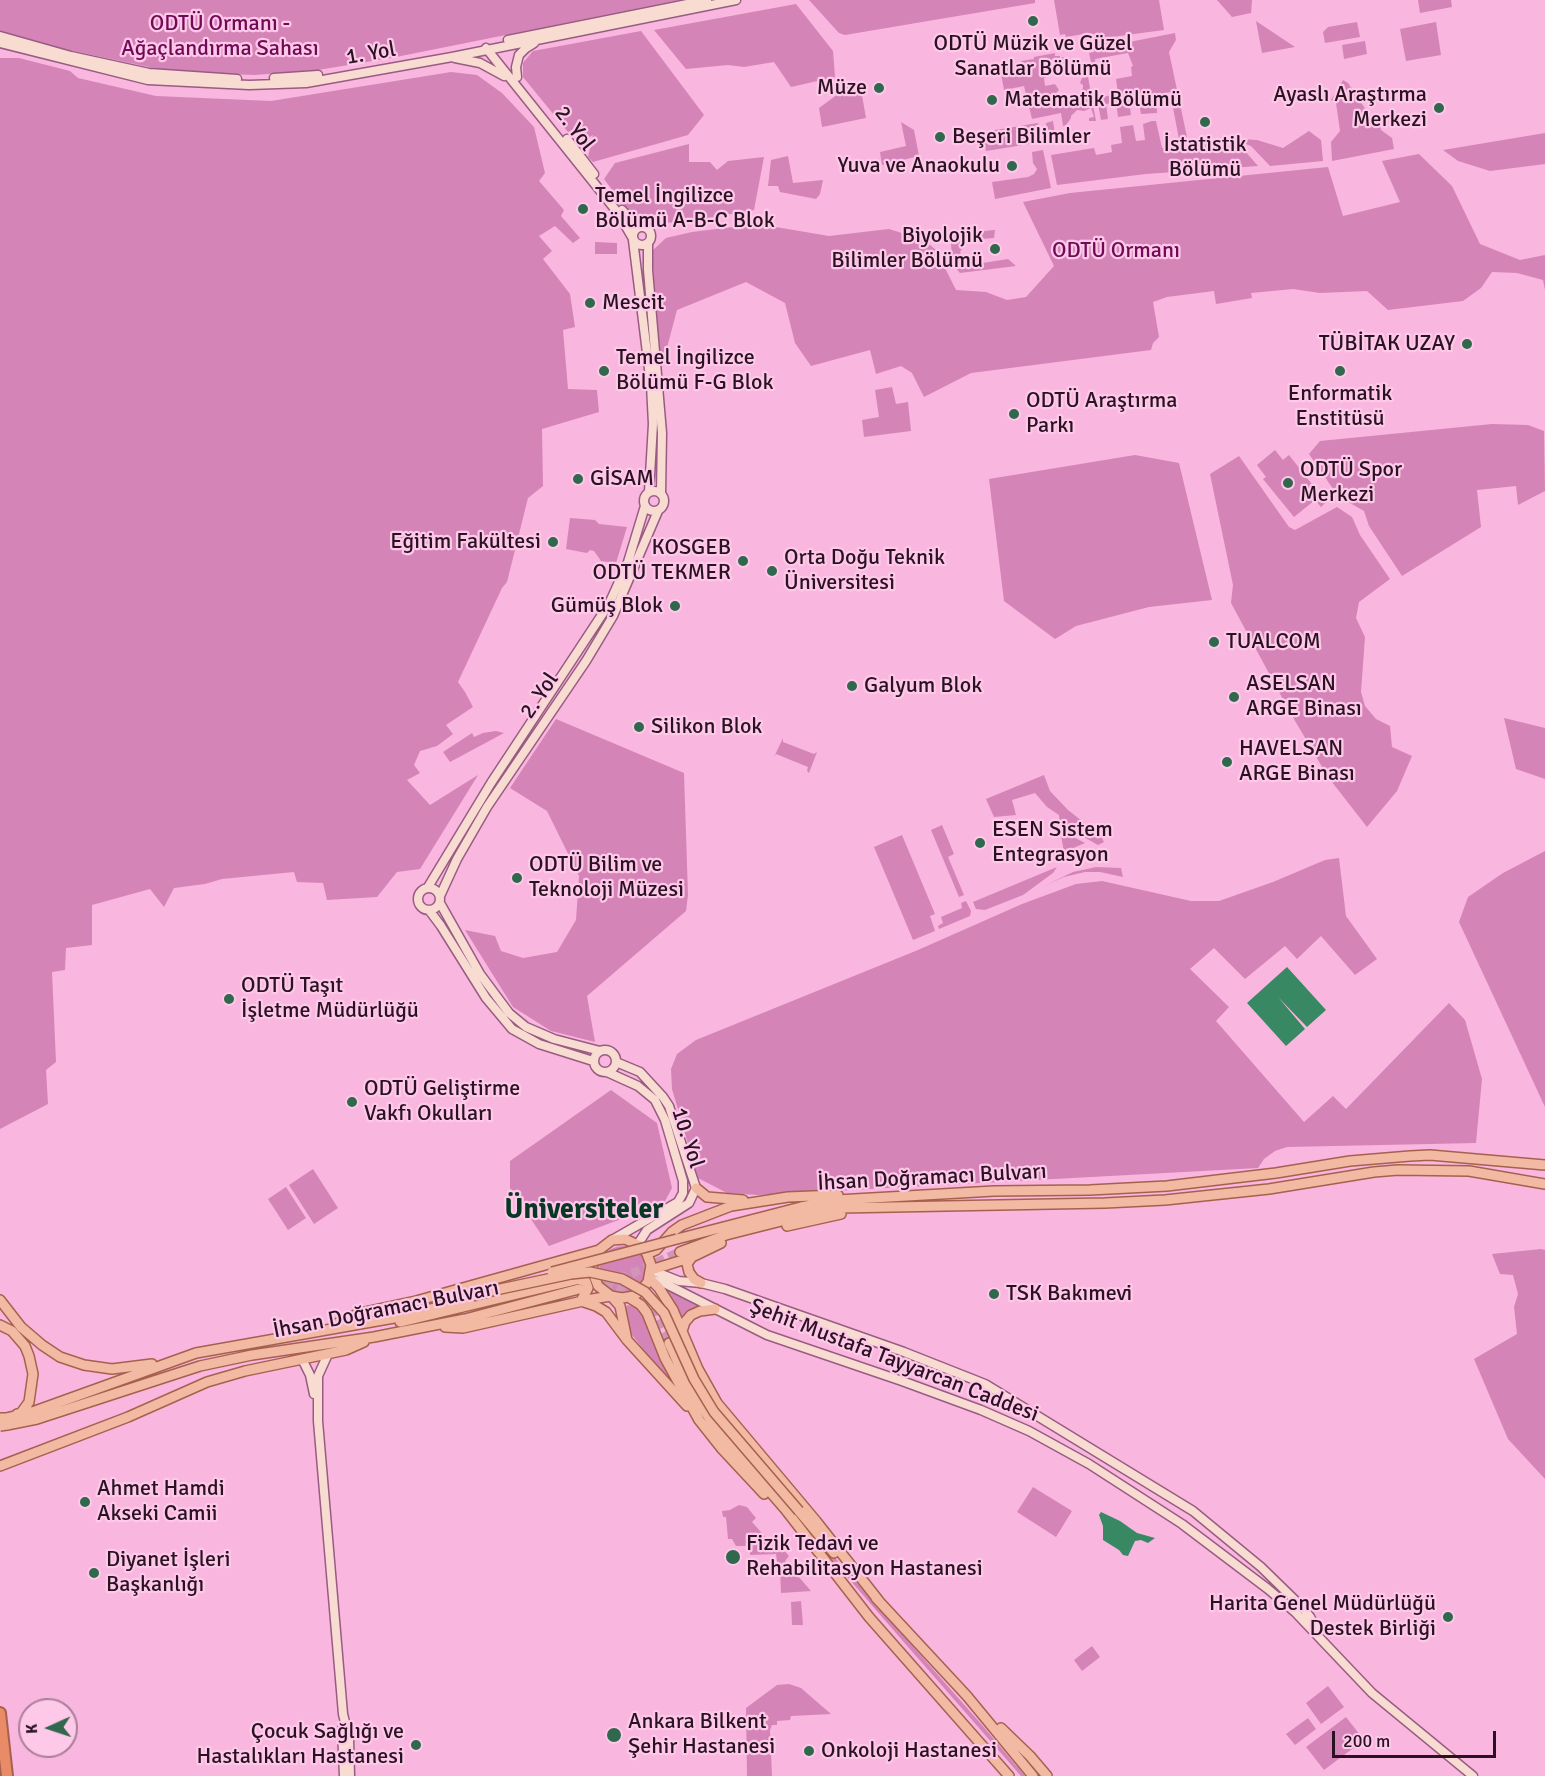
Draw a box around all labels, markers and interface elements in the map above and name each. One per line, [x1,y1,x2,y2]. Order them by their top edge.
park label: ODTÜ Ormanı - Ağaçlandırma Sahası [121,11,319,62]
marker: ODTÜ Müzik ve Güzel Sanatlar Bölümü [1026,14,1040,28]
place label: ODTÜ Müzik ve Güzel Sanatlar Bölümü [934,31,1132,82]
street label: 1. Yol [344,37,398,71]
place label: Müze [817,75,867,101]
marker: Müze [872,81,886,95]
place label: Ayaslı Araştırma Merkezi [1273,82,1427,134]
place label: Matematik Bölümü [1004,87,1182,113]
marker: Matematik Bölümü [985,93,999,107]
street label: 2. Yol [548,101,600,157]
marker: Ayaslı Araştırma Merkezi [1432,101,1446,115]
marker: İstatistik Bölümü [1198,115,1212,129]
place label: Beşeri Bilimler [952,124,1091,150]
marker: Beşeri Bilimler [933,130,947,144]
place label: İstatistik Bölümü [1163,132,1247,184]
place label: Yuva ve Anaokulu [837,153,1000,179]
marker: Yuva ve Anaokulu [1005,159,1019,173]
place label: Temel İngilizce Bölümü A-B-C Blok [595,183,775,234]
marker: Temel İngilizce Bölümü A-B-C Blok [576,202,590,216]
place label: Biyolojik Bilimler Bölümü [831,223,983,274]
park label: ODTÜ Ormanı [1052,238,1180,264]
marker: Biyolojik Bilimler Bölümü [988,242,1002,256]
place label: Mescit [602,290,665,316]
marker: Mescit [583,296,597,310]
place label: TÜBİTAK UZAY [1319,331,1455,357]
marker: TÜBİTAK UZAY [1460,337,1474,351]
place label: Temel İngilizce Bölümü F-G Blok [616,345,774,396]
marker: Temel İngilizce Bölümü F-G Blok [597,364,611,378]
marker: Enformatik Enstitüsü [1333,364,1347,378]
place label: Enformatik Enstitüsü [1288,381,1392,433]
place label: ODTÜ Araştırma Parkı [1026,388,1177,440]
marker: ODTÜ Araştırma Parkı [1007,407,1021,421]
place label: ODTÜ Spor Merkezi [1300,457,1402,508]
place label: GİSAM [590,466,654,492]
marker: GİSAM [571,472,585,486]
marker: ODTÜ Spor Merkezi [1281,476,1295,490]
place label: Eğitim Fakültesi [390,529,541,555]
marker: Eğitim Fakültesi [546,535,560,549]
place label: KOSGEB ODTÜ TEKMER [592,535,731,586]
place label: Orta Doğu Teknik Üniversitesi [784,545,945,596]
marker: KOSGEB ODTÜ TEKMER [736,554,750,568]
marker: Orta Doğu Teknik Üniversitesi [765,564,779,578]
place label: Gümüş Blok [551,593,663,619]
marker: Gümüş Blok [668,599,682,613]
place label: TUALCOM [1226,629,1321,655]
marker: TUALCOM [1207,635,1221,649]
street label: 2. Yol [515,668,565,724]
place label: ASELSAN ARGE Binası [1246,671,1362,722]
place label: Galyum Blok [864,673,982,699]
marker: Galyum Blok [845,679,859,693]
marker: ASELSAN ARGE Binası [1227,690,1241,704]
place label: Silikon Blok [651,714,762,740]
marker: Silikon Blok [632,720,646,734]
place label: HAVELSAN ARGE Binası [1239,736,1355,788]
marker: HAVELSAN ARGE Binası [1220,755,1234,769]
place label: ESEN Sistem Entegrasyon [992,817,1113,868]
marker: ESEN Sistem Entegrasyon [973,836,987,850]
place label: ODTÜ Bilim ve Teknoloji Müzesi [529,852,684,903]
marker: ODTÜ Bilim ve Teknoloji Müzesi [510,871,524,885]
place label: ODTÜ Taşıt İşletme Müdürlüğü [241,973,419,1024]
marker: ODTÜ Taşıt İşletme Müdürlüğü [222,992,236,1006]
place label: ODTÜ Geliştirme Vakfı Okulları [364,1076,520,1128]
marker: ODTÜ Geliştirme Vakfı Okulları [345,1095,359,1109]
street label: 10. Yol [665,1104,709,1172]
street label: İhsan Doğramacı Bulvarı [817,1159,1047,1197]
district label: Üniversiteler [505,1194,663,1228]
street label: İhsan Doğramacı Bulvarı [271,1275,501,1345]
place label: TSK Bakımevi [1006,1281,1132,1307]
marker: TSK Bakımevi [987,1287,1001,1301]
street label: Şehit Mustafa Tayyarcan Caddesi [746,1294,1042,1428]
place label: Ahmet Hamdi Akseki Camii [97,1476,225,1528]
marker: Ahmet Hamdi Akseki Camii [78,1495,92,1509]
place label: Fizik Tedavi ve Rehabilitasyon Hastanesi [746,1531,983,1582]
place label: Diyanet İşleri Başkanlığı [106,1547,230,1598]
marker: Fizik Tedavi ve Rehabilitasyon Hastanesi [724,1548,742,1566]
marker: Diyanet İşleri Başkanlığı [87,1566,101,1580]
place label: Harita Genel Müdürlüğü Destek Birliği [1209,1591,1436,1642]
marker: Harita Genel Müdürlüğü Destek Birliği [1441,1610,1455,1624]
north arrow [18,1698,78,1758]
place label: Ankara Bilkent Şehir Hastanesi [628,1709,775,1760]
place label: Çocuk Sağlığı ve Hastalıkları Hastanesi [196,1719,404,1771]
scale bar [1335,1719,1498,1757]
text: K [22,1723,42,1734]
marker: Ankara Bilkent Şehir Hastanesi [605,1726,623,1744]
text: 200 m [1343,1730,1390,1752]
marker: Çocuk Sağlığı ve Hastalıkları Hastanesi [409,1738,423,1752]
place label: Onkoloji Hastanesi [821,1738,997,1764]
marker: Onkoloji Hastanesi [802,1744,816,1758]

